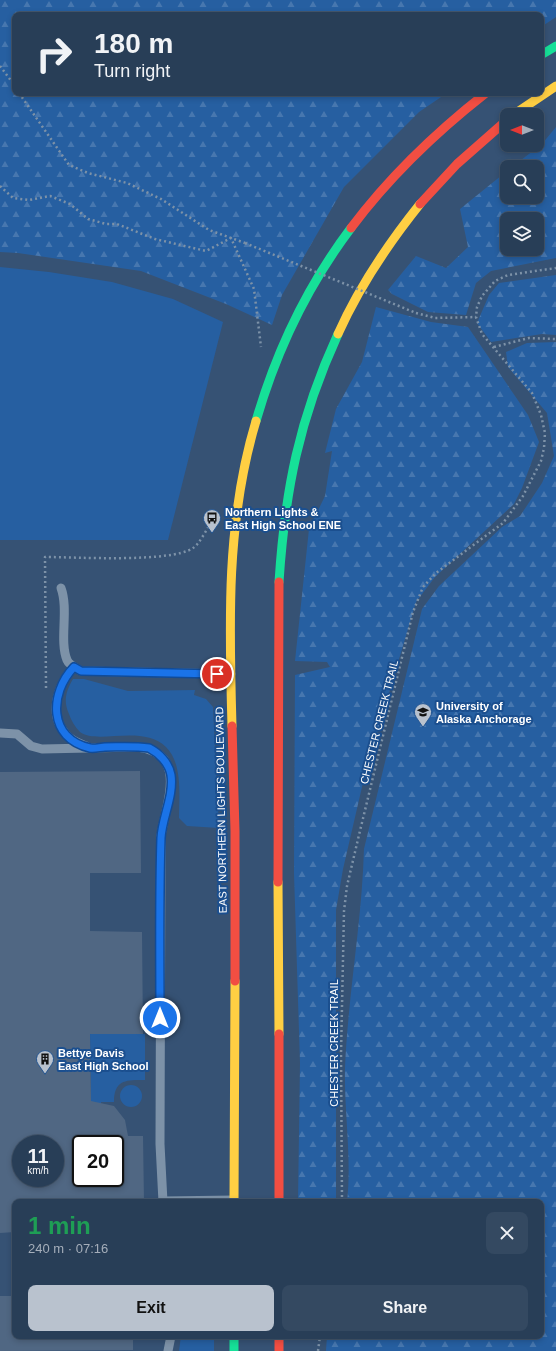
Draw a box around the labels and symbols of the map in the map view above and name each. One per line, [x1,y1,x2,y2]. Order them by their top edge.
north arrow [500,108,544,152]
place label: Northern Lights & East High School ENE [225,506,341,531]
bus stop icon: Northern Lights & East High School ENE [202,508,222,533]
pin [200,657,234,691]
street label: CHESTER CREEK TRAIL [358,659,400,785]
place label: University of Alaska Anchorage [436,700,532,725]
school or university icon: University of Alaska Anchorage [413,702,433,727]
street label: EAST NORTHERN LIGHTS BOULEVARD [213,707,229,913]
street label: CHESTER CREEK TRAIL [328,979,340,1107]
position arrow [139,997,181,1039]
place label: Bettye Davis East High School [58,1047,148,1072]
building icon: Bettye Davis East High School [35,1049,55,1074]
speed limit sign: 20 [72,1135,124,1187]

